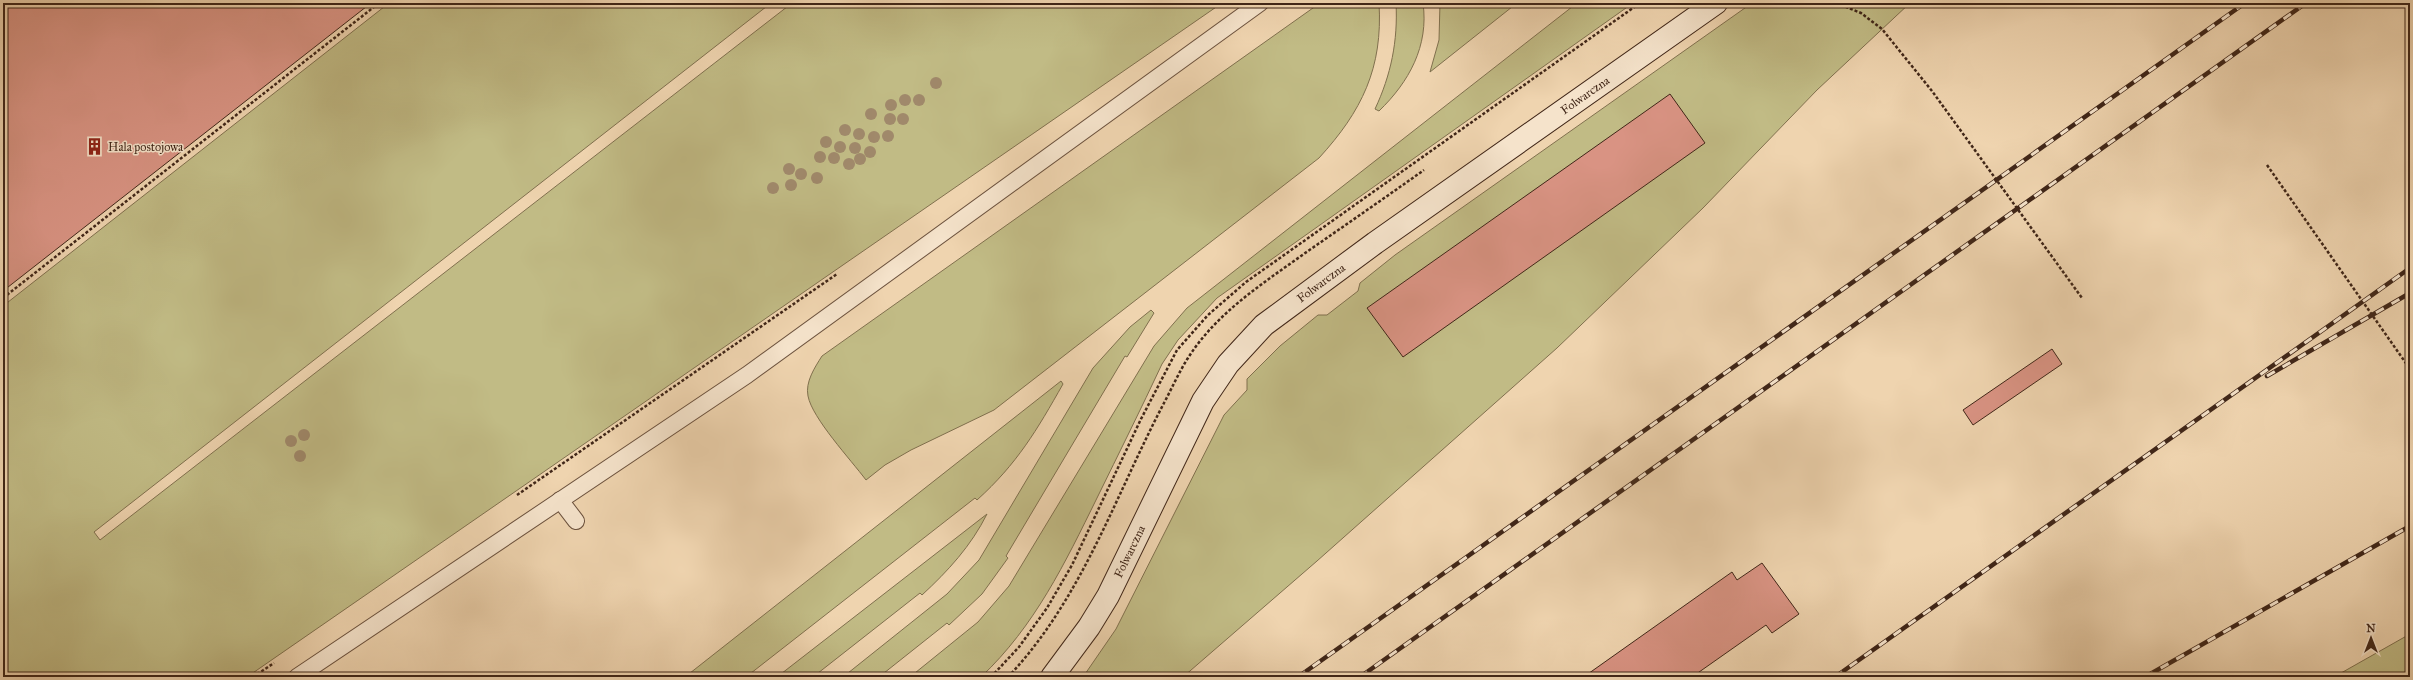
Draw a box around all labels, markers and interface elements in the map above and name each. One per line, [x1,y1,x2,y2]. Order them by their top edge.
street label: Folwarczna [1558,73,1613,117]
building icon: Hala postojowa [85,137,105,157]
place label: Hala postojowa [108,140,184,154]
street label: Folwarczna [1294,260,1349,305]
street label: Folwarczna [1111,522,1149,580]
north arrow [2351,618,2391,658]
text: N [2366,622,2376,635]

